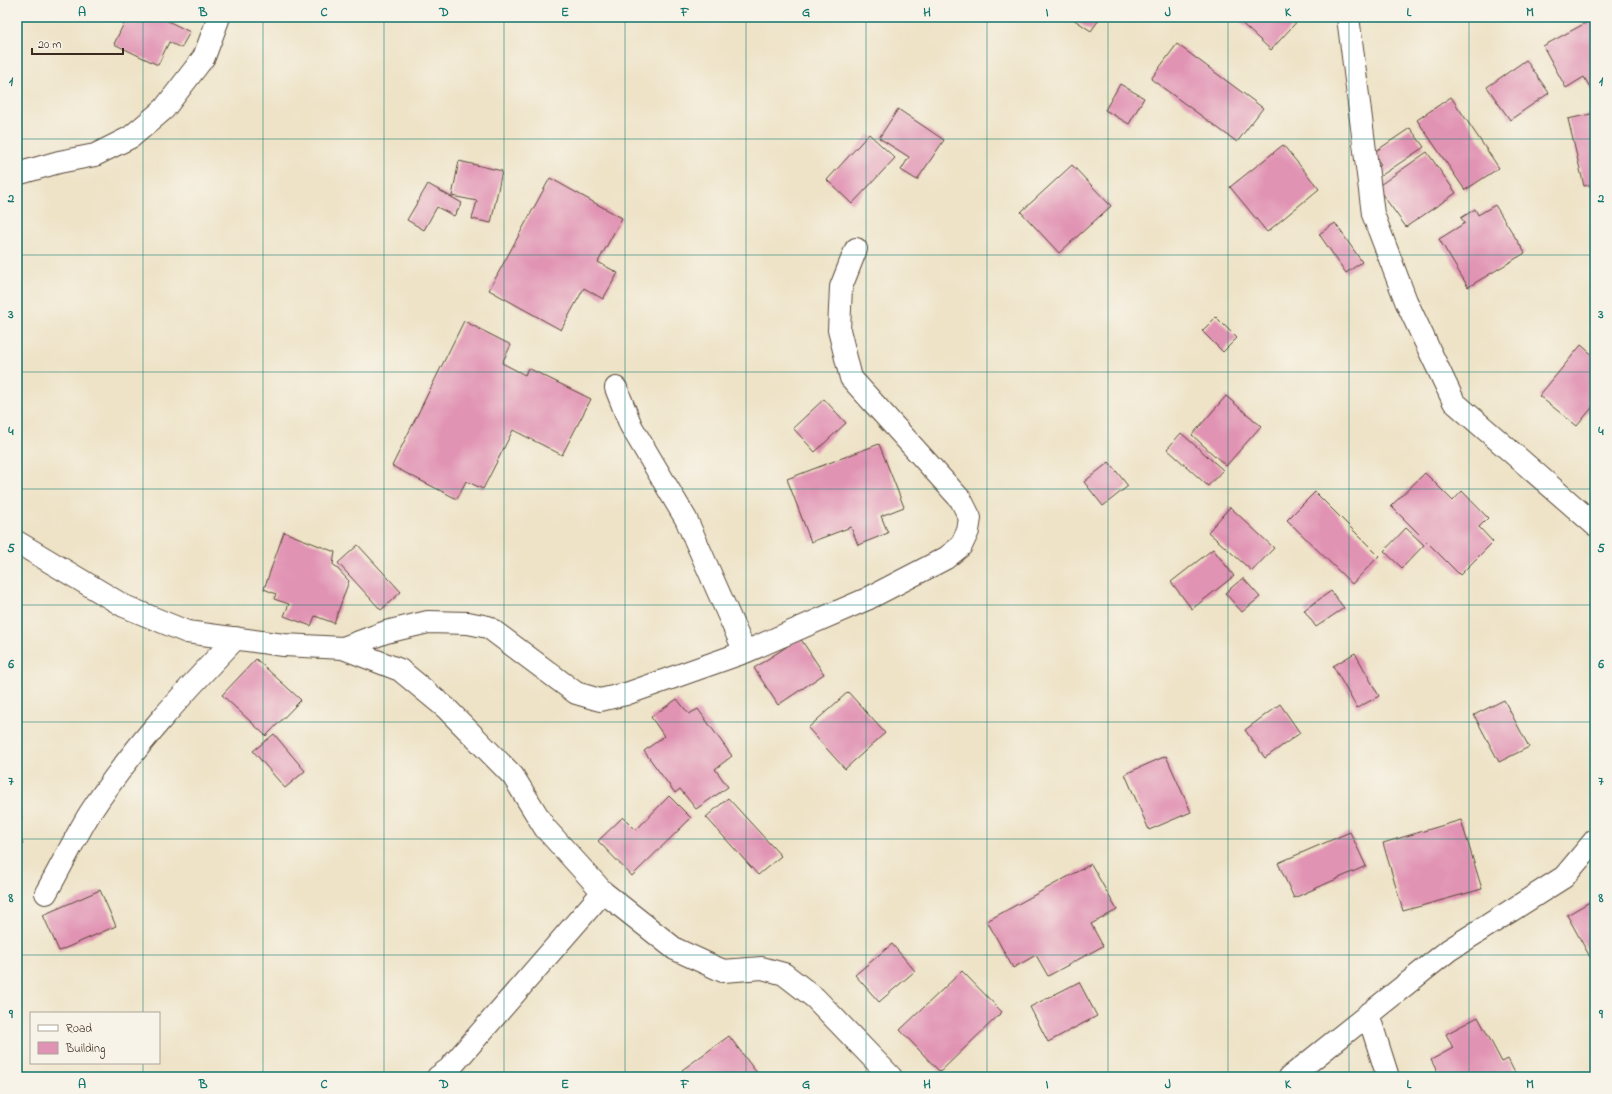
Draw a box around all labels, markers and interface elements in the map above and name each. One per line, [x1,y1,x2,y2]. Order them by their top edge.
text: A [78,3,86,22]
text: B [198,3,208,22]
text: C [320,3,328,22]
text: D [438,3,449,22]
text: E [561,3,569,22]
text: F [680,3,690,22]
text: G [802,3,810,22]
text: H [923,3,931,22]
text: I [1045,3,1049,22]
text: J [1165,3,1171,22]
text: K [1285,3,1292,22]
text: L [1407,3,1413,22]
text: M [1526,3,1534,22]
scale bar [32,30,123,56]
text: 20 m [38,36,61,54]
text: 1 [9,72,14,91]
text: 1 [1599,72,1604,91]
text: 2 [7,189,15,208]
text: 2 [1597,189,1605,208]
text: 3 [7,305,14,324]
text: 3 [1597,305,1604,324]
text: 4 [7,422,14,441]
text: 4 [1597,422,1604,441]
text: 5 [7,539,15,558]
text: 5 [1597,539,1605,558]
text: 6 [7,655,14,674]
text: 6 [1597,655,1604,674]
text: 7 [8,772,14,791]
text: 7 [1598,772,1604,791]
text: 8 [8,889,14,908]
text: 8 [1598,889,1604,908]
text: 9 [8,1005,14,1024]
text: 9 [1598,1005,1604,1024]
legend [30,1012,160,1064]
text: Road [66,1020,92,1038]
text: Building [65,1040,105,1059]
text: A [78,1075,86,1094]
text: B [198,1075,208,1094]
text: C [320,1075,328,1094]
text: D [438,1075,449,1094]
text: E [561,1075,569,1094]
text: F [680,1075,690,1094]
text: G [802,1075,810,1094]
text: H [923,1075,931,1094]
text: I [1045,1075,1049,1094]
text: J [1165,1075,1171,1094]
text: K [1285,1075,1292,1094]
text: L [1407,1075,1413,1094]
text: M [1526,1075,1534,1094]

